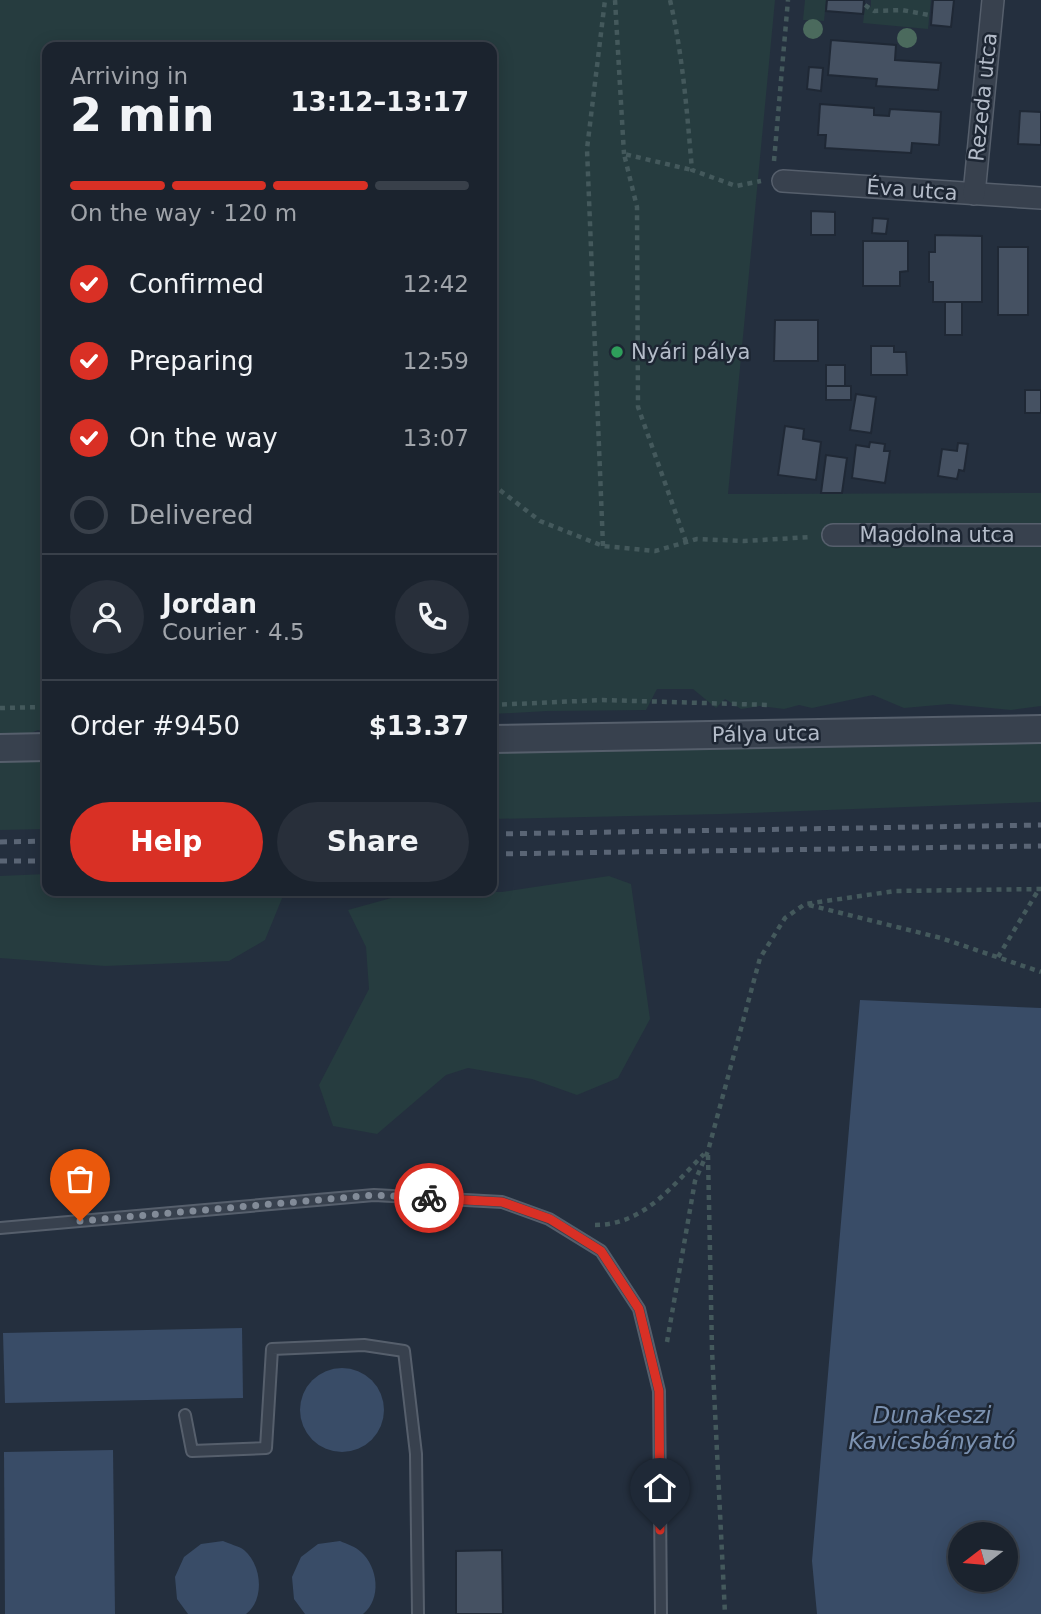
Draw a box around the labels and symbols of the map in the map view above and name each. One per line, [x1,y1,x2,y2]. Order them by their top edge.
street label: Rezeda utca [964,31,1002,163]
street label: Éva utca [866,174,958,205]
place label: Nyári pálya [631,340,750,364]
marker: Nyári pálya [609,344,625,360]
street label: Magdolna utca [859,523,1015,547]
street label: Pálya utca [712,721,820,747]
pin [50,1149,110,1221]
courier [394,1163,464,1233]
water label: Dunakeszi Kavicsbányató [848,1402,1016,1454]
pin [630,1458,690,1530]
north arrow [948,1522,1018,1592]

